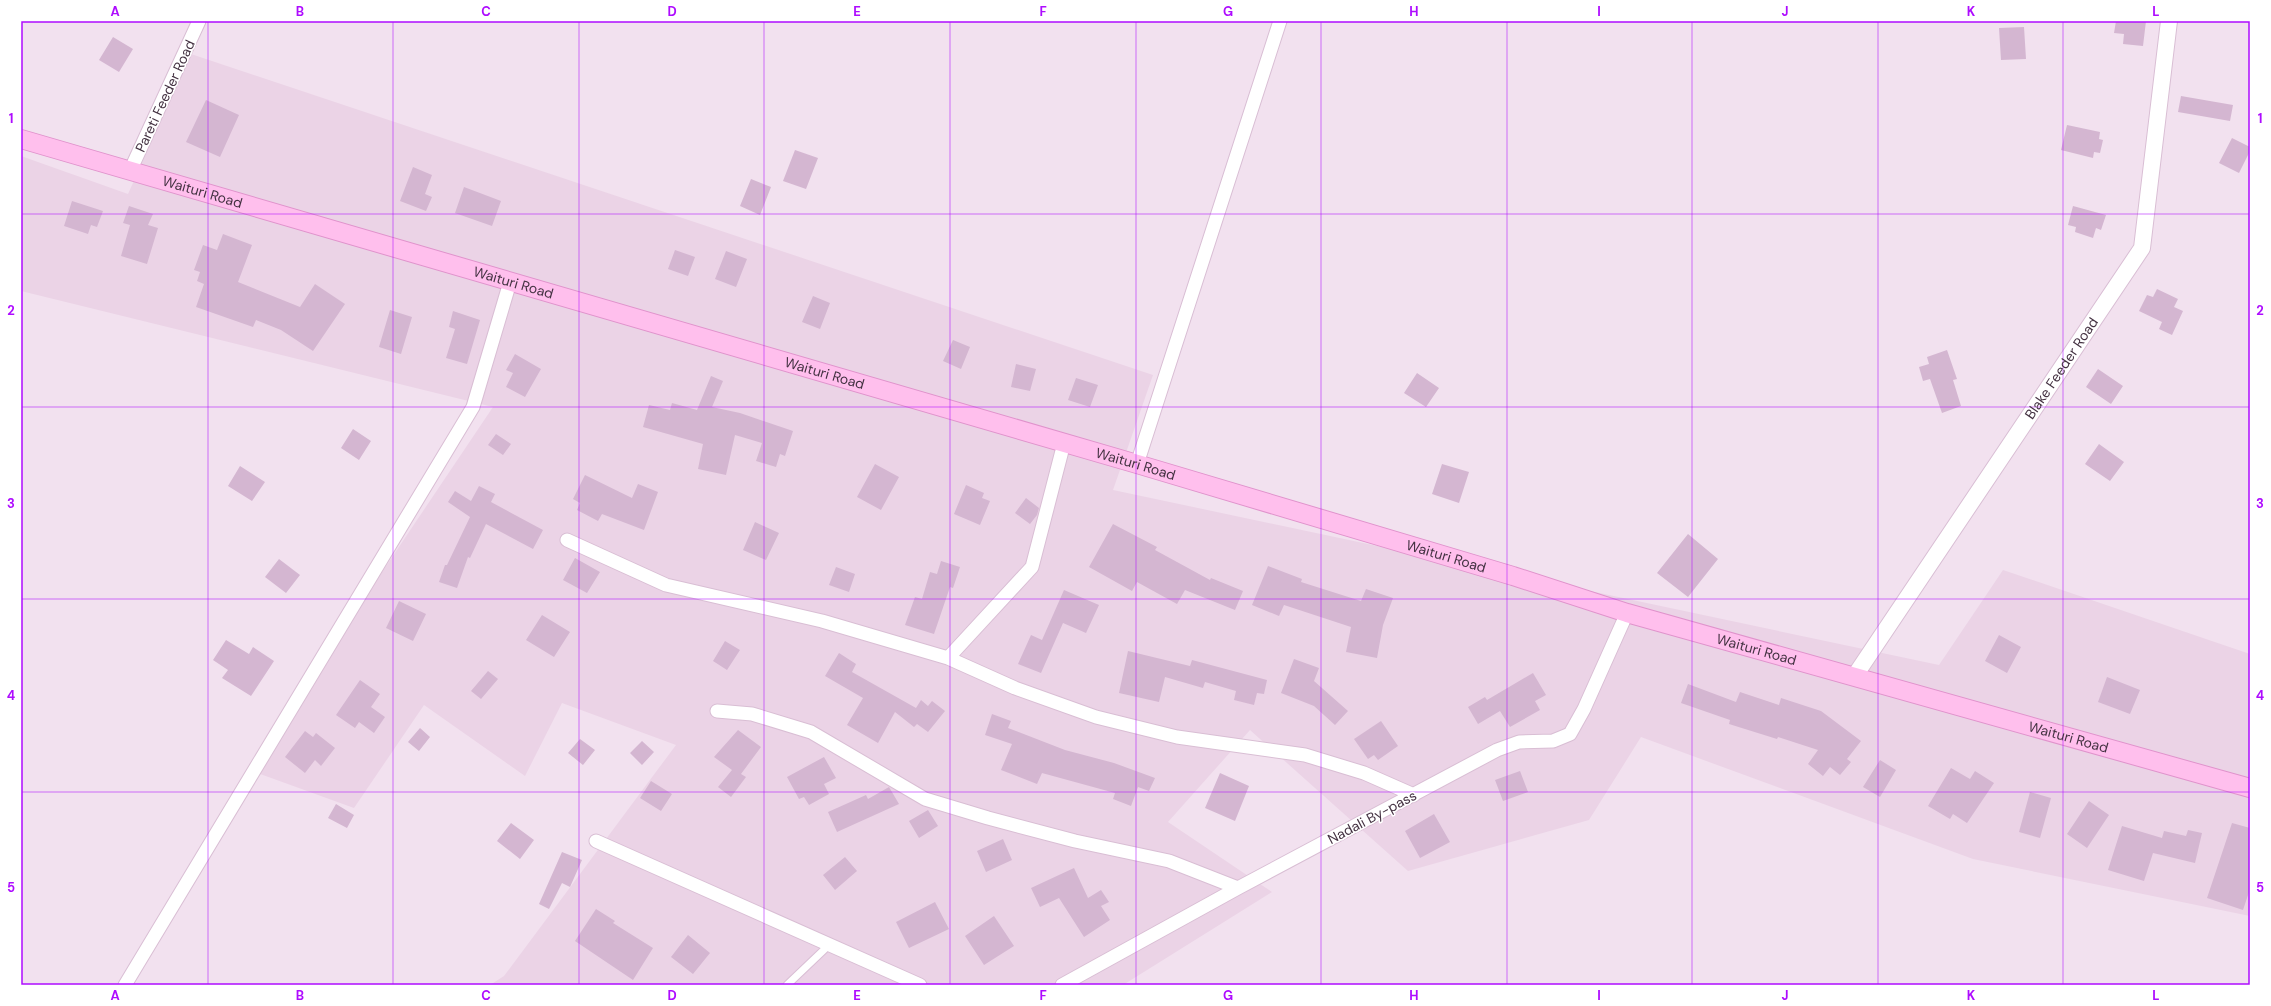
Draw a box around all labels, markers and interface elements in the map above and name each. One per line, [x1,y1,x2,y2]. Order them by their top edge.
text: A [110,3,120,20]
text: B [296,3,304,20]
text: C [481,3,491,20]
text: D [667,3,677,20]
text: E [853,3,861,20]
text: F [1039,3,1047,20]
text: G [1223,3,1233,20]
text: H [1409,3,1419,20]
text: I [1597,3,1601,20]
text: J [1781,3,1789,20]
text: K [1967,3,1976,20]
text: L [2152,3,2160,20]
street label: Pareti Feeder Road [131,37,199,155]
text: 1 [9,110,13,127]
text: 1 [2258,110,2262,127]
street label: Waituri Road [160,172,245,212]
street label: Waituri Road [472,262,556,303]
text: 2 [7,302,15,319]
text: 2 [2256,302,2264,319]
street label: Blake Feeder Road [2021,314,2102,422]
street label: Waituri Road [783,353,867,393]
street label: Waituri Road [1094,443,1178,484]
text: 3 [7,495,15,512]
text: 3 [2256,495,2264,512]
street label: Waituri Road [1404,536,1488,576]
street label: Waituri Road [1714,630,1799,669]
text: 4 [7,687,15,704]
text: 4 [2256,687,2264,704]
street label: Waituri Road [2026,717,2110,757]
street label: Nadali By-pass [1324,786,1420,848]
text: 5 [7,879,15,896]
text: 5 [2256,879,2264,896]
text: A [110,987,120,1004]
text: B [296,987,304,1004]
text: C [481,987,491,1004]
text: D [667,987,677,1004]
text: E [853,987,861,1004]
text: F [1039,987,1047,1004]
text: G [1223,987,1233,1004]
text: H [1409,987,1419,1004]
text: I [1597,987,1601,1004]
text: J [1781,987,1789,1004]
text: K [1967,987,1976,1004]
text: L [2152,987,2160,1004]

